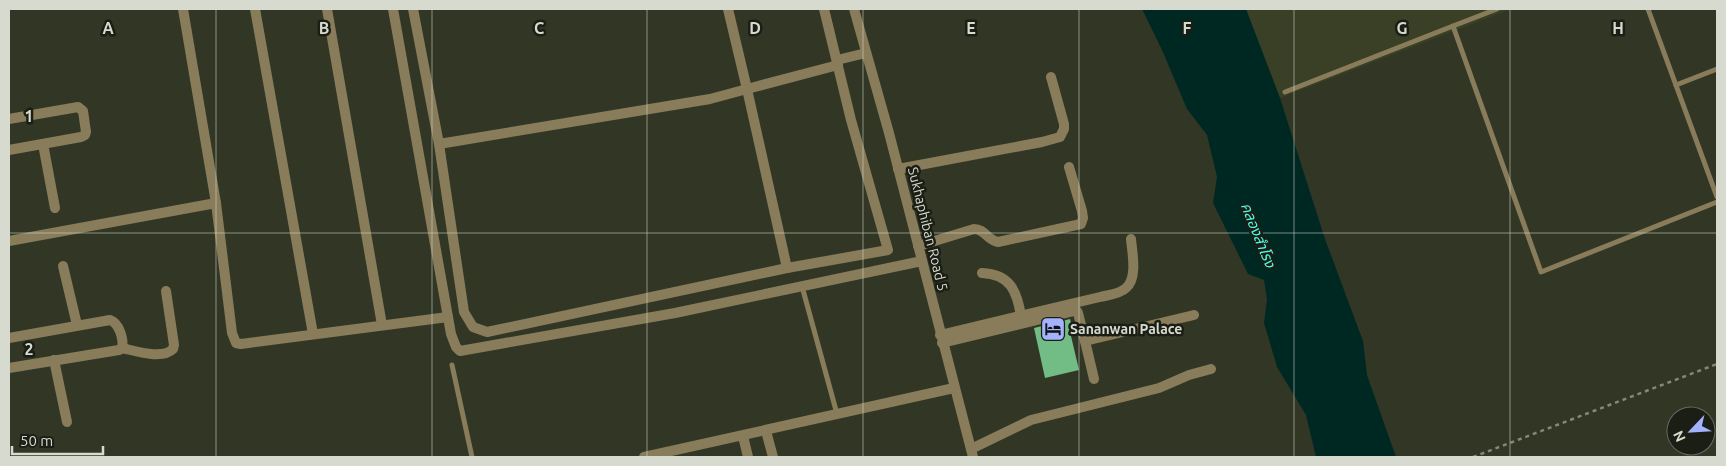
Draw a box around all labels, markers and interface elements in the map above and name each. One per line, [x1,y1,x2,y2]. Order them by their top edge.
text: A [102,19,114,37]
text: B [319,19,329,37]
text: C [534,19,544,37]
text: D [749,19,761,37]
text: E [966,19,976,37]
text: F [1183,19,1192,37]
text: G [1396,19,1408,37]
text: H [1612,19,1624,37]
text: 1 [24,107,34,125]
street label: Sukhaphiban Road 5 [905,165,951,293]
water label: คลองสำโรง [1238,200,1280,271]
hotel icon: Sananwan Palace [1040,316,1066,342]
place label: Sananwan Palace [1070,321,1182,337]
text: 2 [24,340,34,358]
north arrow [1666,406,1716,456]
scale bar [12,424,104,456]
text: N [1670,428,1689,445]
text: 50 m [20,432,53,449]

